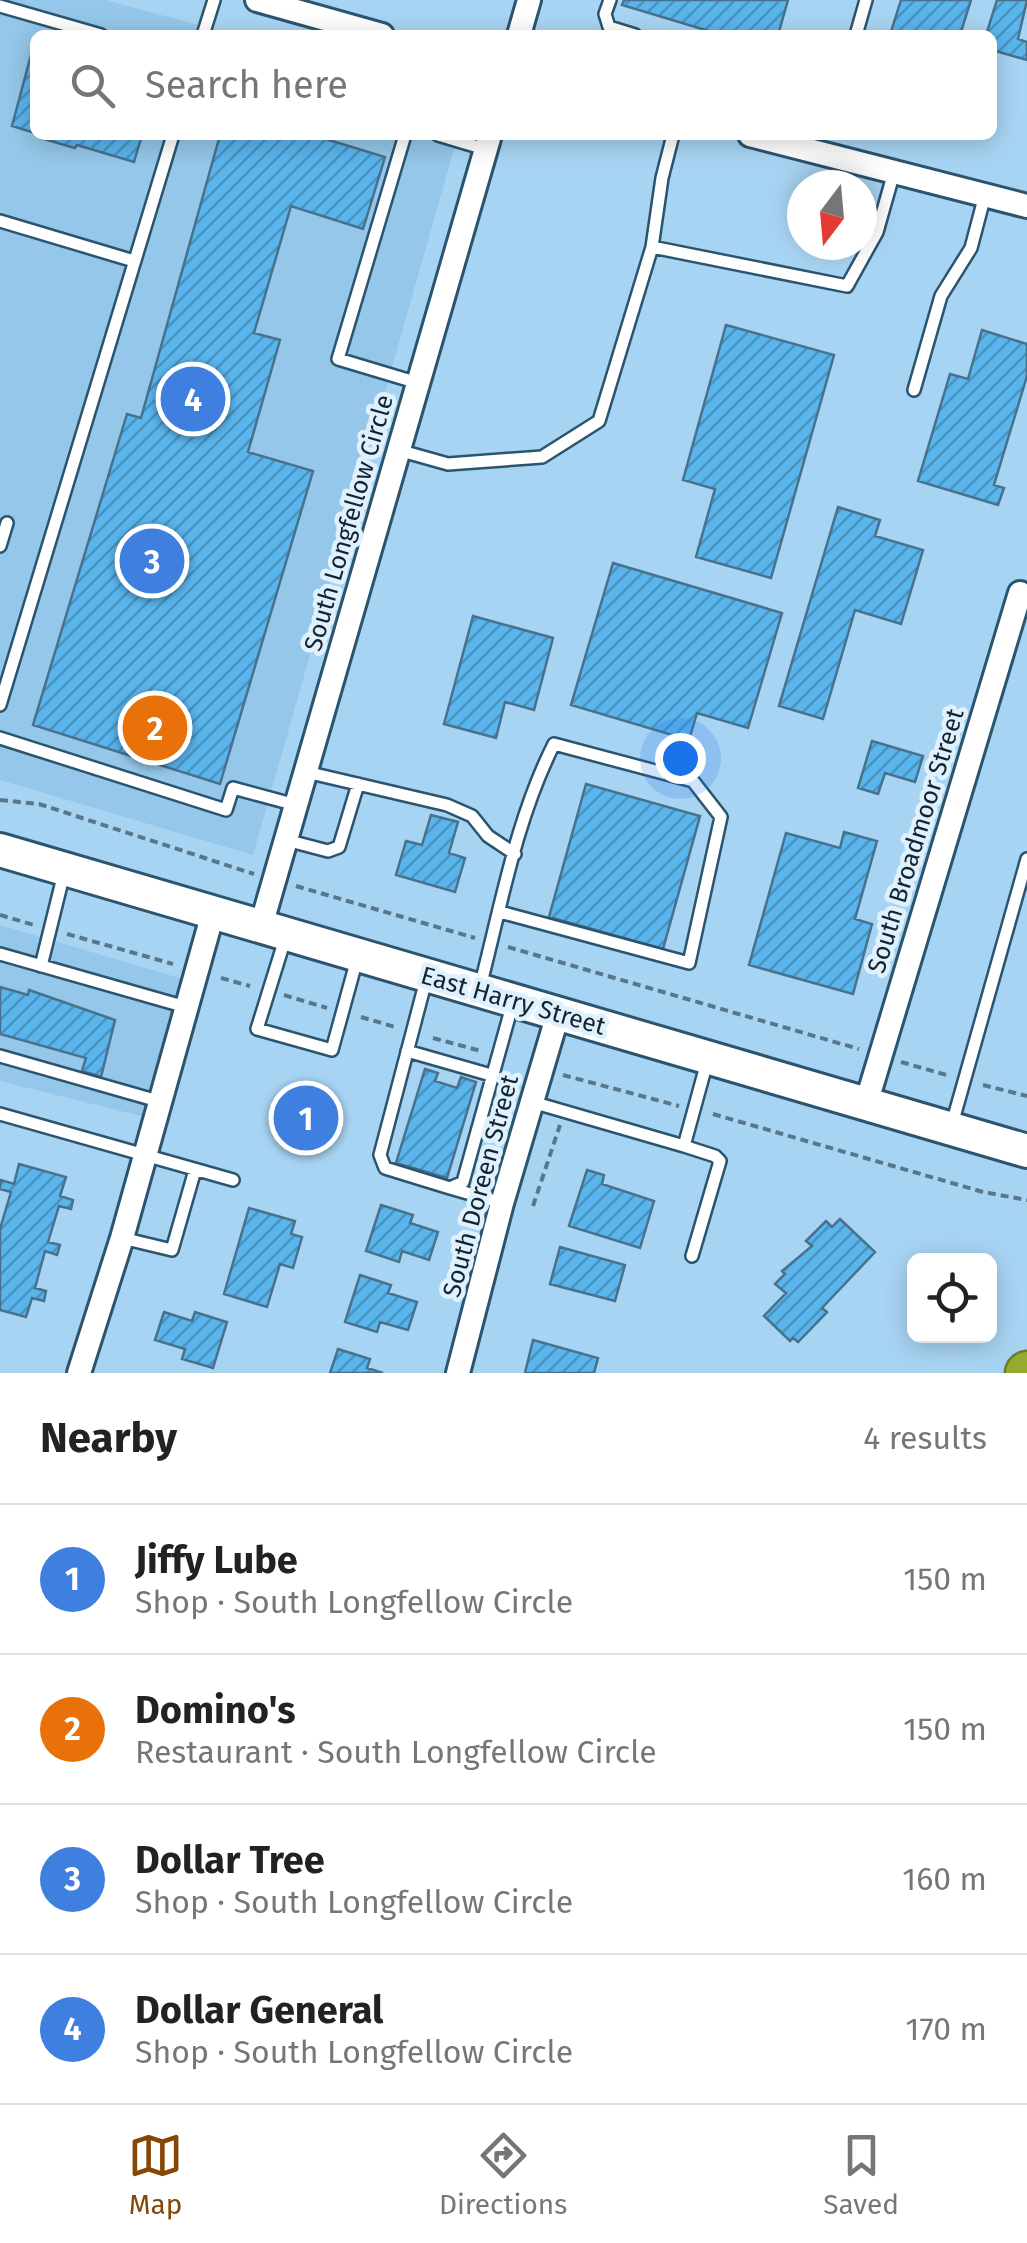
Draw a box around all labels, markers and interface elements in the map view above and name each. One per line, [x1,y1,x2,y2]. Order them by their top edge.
search box [30,30,997,140]
icon: search [65,58,120,113]
text: Search here [145,62,348,108]
north arrow [787,170,877,260]
pin: 4 [160,362,226,436]
street label: South Longfellow Circle [298,391,400,655]
pin: 3 [120,524,184,598]
pin: 2 [122,690,188,766]
street label: South Broadmoor Street [861,704,971,977]
your location [655,733,706,784]
street label: East Harry Street [417,960,610,1042]
street label: South Doreen Street [437,1071,525,1300]
pin: 1 [274,1080,338,1156]
map controls [907,1253,997,1343]
button: locate [907,1253,997,1343]
text: Nearby [40,1413,177,1463]
text: 4 results [863,1419,987,1457]
text: Jiffy Lube [135,1537,298,1583]
text: 1 [65,1560,80,1598]
text: 150 m [903,1560,987,1598]
text: Shop · South Longfellow Circle [135,1583,573,1621]
text: Domino's [135,1687,296,1733]
text: 2 [64,1710,81,1748]
text: 150 m [903,1710,987,1748]
text: Restaurant · South Longfellow Circle [135,1733,657,1771]
text: Dollar Tree [135,1837,325,1883]
text: 3 [64,1860,81,1898]
text: 160 m [902,1860,987,1898]
text: Shop · South Longfellow Circle [135,1883,573,1921]
text: Dollar General [135,1987,383,2033]
text: 4 [63,2010,82,2048]
text: 170 m [906,2010,987,2048]
text: Shop · South Longfellow Circle [135,2033,573,2071]
tab: Map [128,2128,183,2221]
tab: Directions [439,2128,567,2221]
tab: Saved [823,2128,899,2221]

